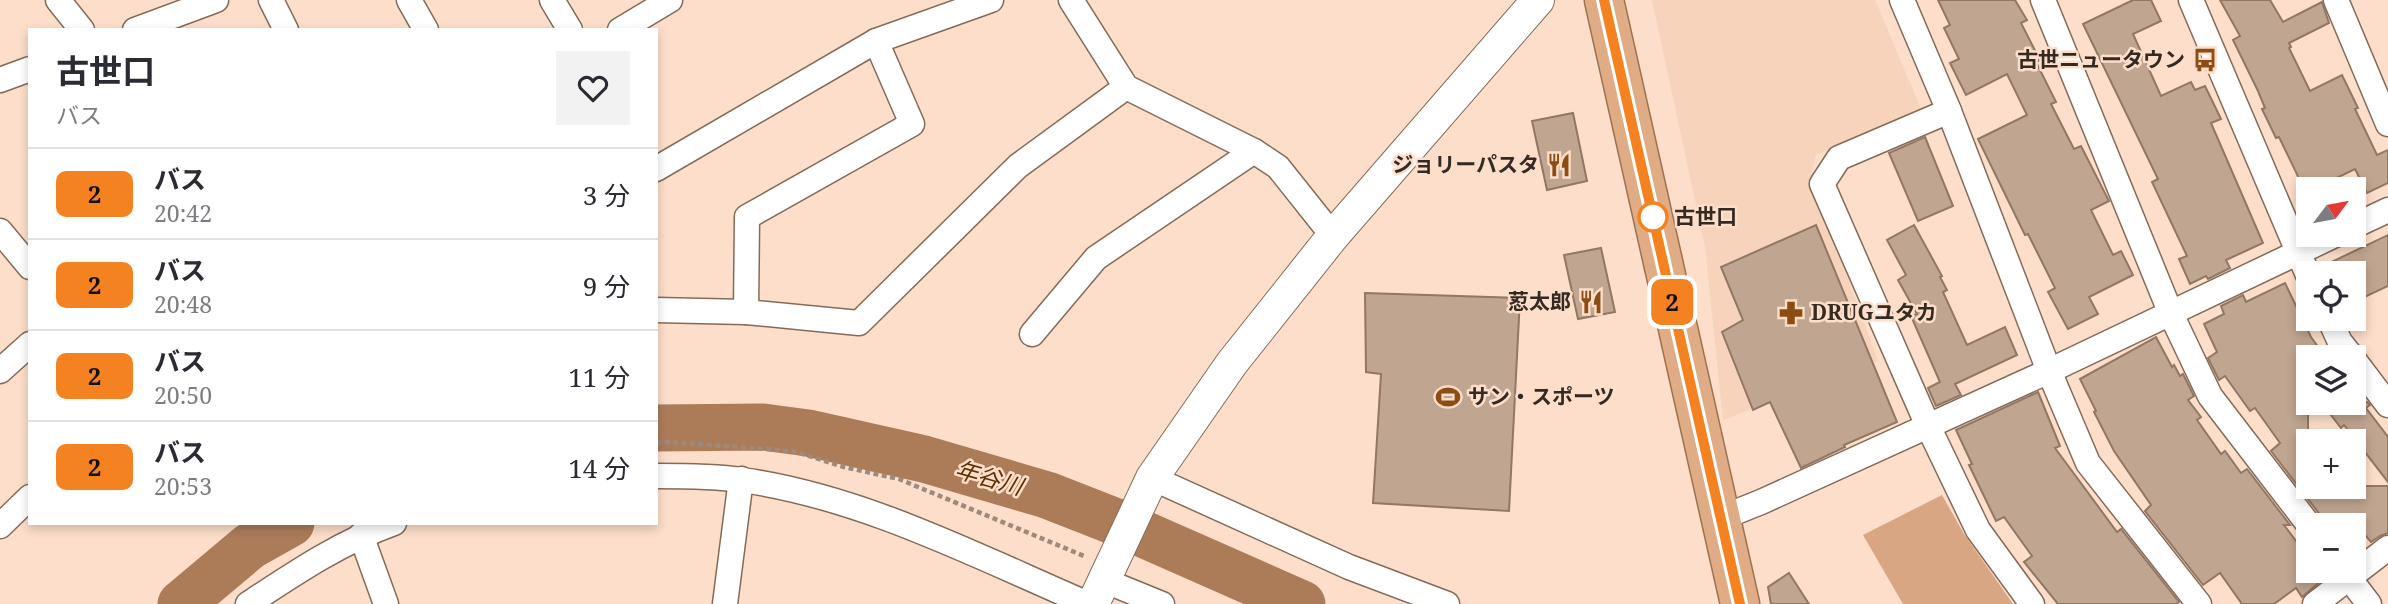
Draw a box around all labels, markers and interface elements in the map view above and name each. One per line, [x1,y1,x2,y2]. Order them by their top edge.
place label: 古世ニュータウン [2017,45,2185,73]
bus stop icon: 古世ニュータウン [2191,46,2219,74]
text: 古世口 [56,48,155,93]
button: heart [556,51,630,125]
text: バス [56,99,102,131]
place label: ジョリーパスタ [1392,150,1539,178]
restaurant icon: ジョリーパスタ [1545,151,1573,179]
text: バス [154,161,206,197]
text: 2 [88,177,101,210]
text: 3 分 [583,177,630,213]
north arrow [2296,177,2366,247]
map controls [2296,177,2366,583]
text: 20:42 [154,197,212,229]
marker: 古世口 [1638,202,1668,232]
place label: 古世口 [1674,202,1737,230]
text: バス [154,252,206,288]
button: locate [2296,261,2366,331]
text: 2 [88,268,101,301]
text: 9 分 [583,268,630,304]
line badge: 2 [1649,279,1695,325]
text: 2 [1665,285,1679,318]
place label: 荵太郎 [1508,287,1571,315]
text: 20:48 [154,288,212,320]
restaurant icon: 荵太郎 [1577,288,1605,316]
place label: DRUGユタカ [1811,298,1937,326]
pharmacy icon: DRUGユタカ [1777,299,1805,327]
text: バス [154,343,206,379]
button: layers [2296,345,2366,415]
text: 2 [88,359,101,392]
text: 11 分 [568,359,630,395]
text: 20:50 [154,379,212,411]
place label: サン・スポーツ [1468,382,1615,410]
sports icon: サン・スポーツ [1434,383,1462,411]
button: + [2296,429,2366,499]
text: バス [154,434,206,470]
text: 2 [88,450,101,483]
text: 14 分 [568,450,630,486]
water label: 年谷川 [952,452,1030,503]
text: 20:53 [154,470,212,502]
button: − [2296,513,2366,583]

